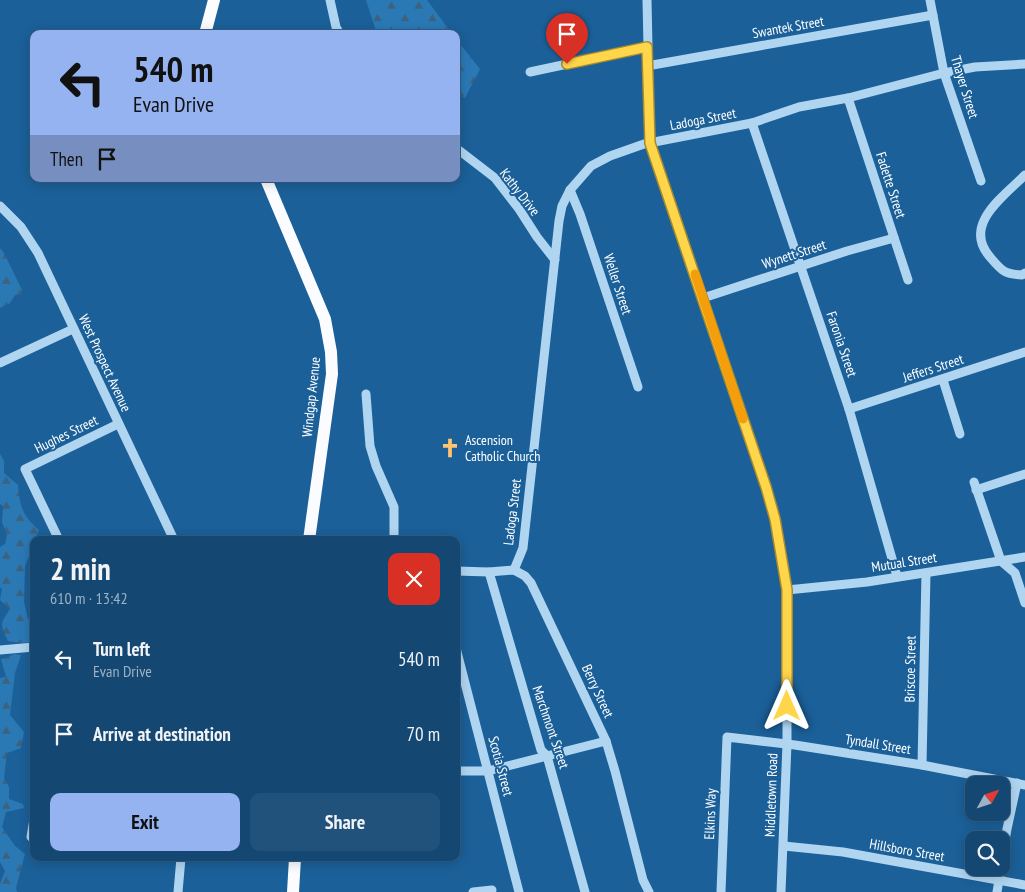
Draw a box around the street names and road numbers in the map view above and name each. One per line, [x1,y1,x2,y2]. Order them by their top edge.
street label: Swantek Street [751,12,825,42]
street label: Thayer Street [947,53,983,121]
street label: Ladoga Street [668,104,738,134]
street label: Fadette Street [872,150,910,221]
street label: Kathy Drive [496,165,544,220]
street label: Wynett Street [760,235,828,273]
street label: Weller Street [600,251,636,317]
street label: Faronia Street [822,309,862,379]
street label: West Prospect Avenue [75,311,136,415]
street label: Jeffers Street [900,350,966,387]
street label: Windgap Avenue [298,356,324,438]
street label: Hughes Street [31,411,101,457]
street label: Ladoga Street [499,478,525,546]
street label: Mutual Street [870,548,938,576]
street label: Briscoe Street [900,635,920,703]
street label: Berry Street [578,661,618,721]
street label: Marchmont Street [528,683,574,771]
street label: Tyndall Street [844,730,912,758]
street label: Scotia Street [484,734,518,798]
street label: Middletown Road [761,753,781,837]
street label: Elkins Way [700,787,720,840]
street label: Hillsboro Street [868,835,946,865]

